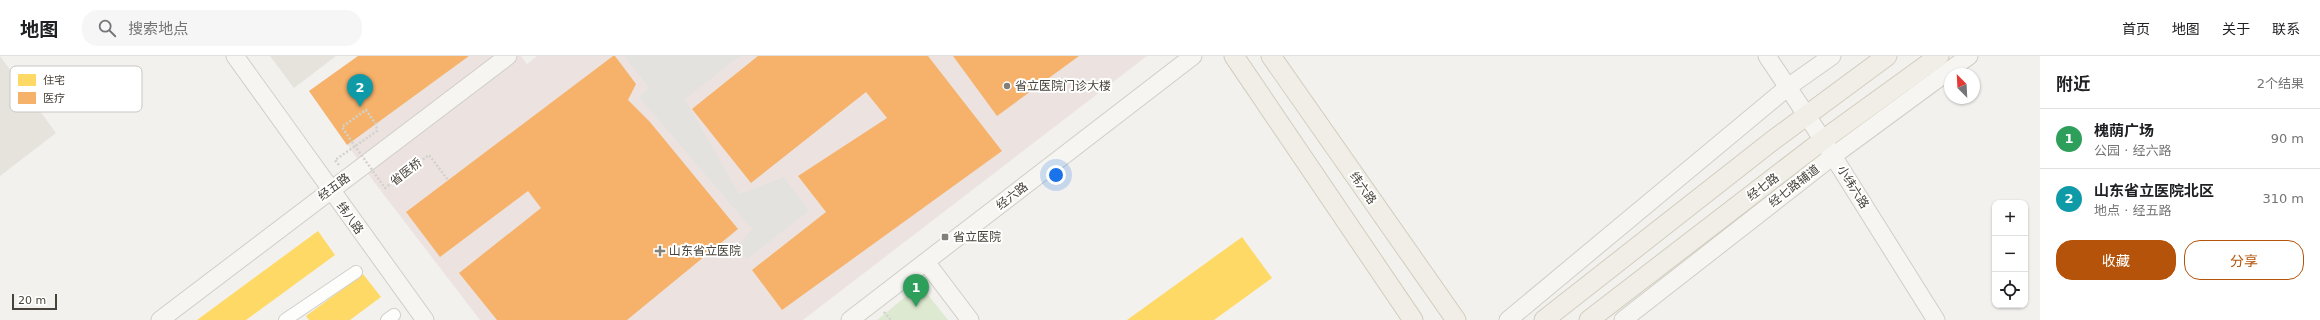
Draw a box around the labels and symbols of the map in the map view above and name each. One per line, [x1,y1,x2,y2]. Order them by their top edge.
legend [10,66,142,112]
north arrow [1944,68,1980,104]
text: 住宅 [43,74,65,87]
pin: 2 [347,74,373,107]
place label: 省立医院门诊大楼 [1015,79,1111,93]
marker: 省立医院门诊大楼 [1002,81,1012,91]
text: 医疗 [43,92,65,105]
street label: 省医桥 [388,155,424,189]
street label: 经七路辅道 [1766,162,1822,210]
street label: 小纬六路 [1834,163,1872,211]
your location [1046,165,1066,185]
street label: 纬六路 [1347,169,1379,207]
street label: 经五路 [315,171,353,203]
street label: 经七路 [1744,171,1782,203]
street label: 经六路 [994,179,1030,213]
street label: 纬八路 [334,199,366,237]
place label: 省立医院 [953,230,1001,244]
marker: 省立医院 [940,232,950,242]
place label: 山东省立医院 [669,244,741,258]
marker: 山东省立医院 [654,245,666,257]
pin: 1 [903,274,929,307]
scale bar [12,292,57,311]

